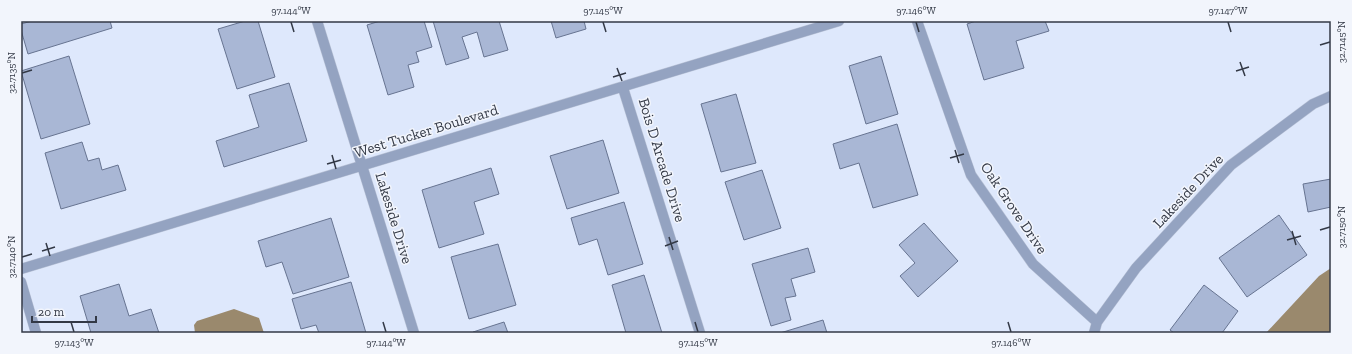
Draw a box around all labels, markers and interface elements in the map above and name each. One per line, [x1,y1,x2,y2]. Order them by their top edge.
text: 97.144°W [271,5,311,17]
text: 97.145°W [583,5,623,17]
text: 97.146°W [896,5,936,17]
text: 97.147°W [1209,5,1248,17]
text: 32.7145°N [1336,20,1348,63]
text: 32.7135°N [6,52,18,94]
street label: Bois D Arcade Drive [635,96,689,224]
street label: West Tucker Boulevard [352,100,501,161]
street label: Lakeside Drive [1149,150,1227,232]
street label: Oak Grove Drive [977,159,1051,257]
street label: Lakeside Drive [372,170,416,266]
text: 32.7150°N [1336,205,1348,248]
text: 32.7140°N [6,235,18,278]
scale bar [32,298,96,324]
text: 20 m [38,305,65,319]
text: 97.143°W [54,337,94,349]
text: 97.144°W [366,337,406,349]
text: 97.145°W [678,337,718,349]
text: 97.146°W [991,337,1031,349]

